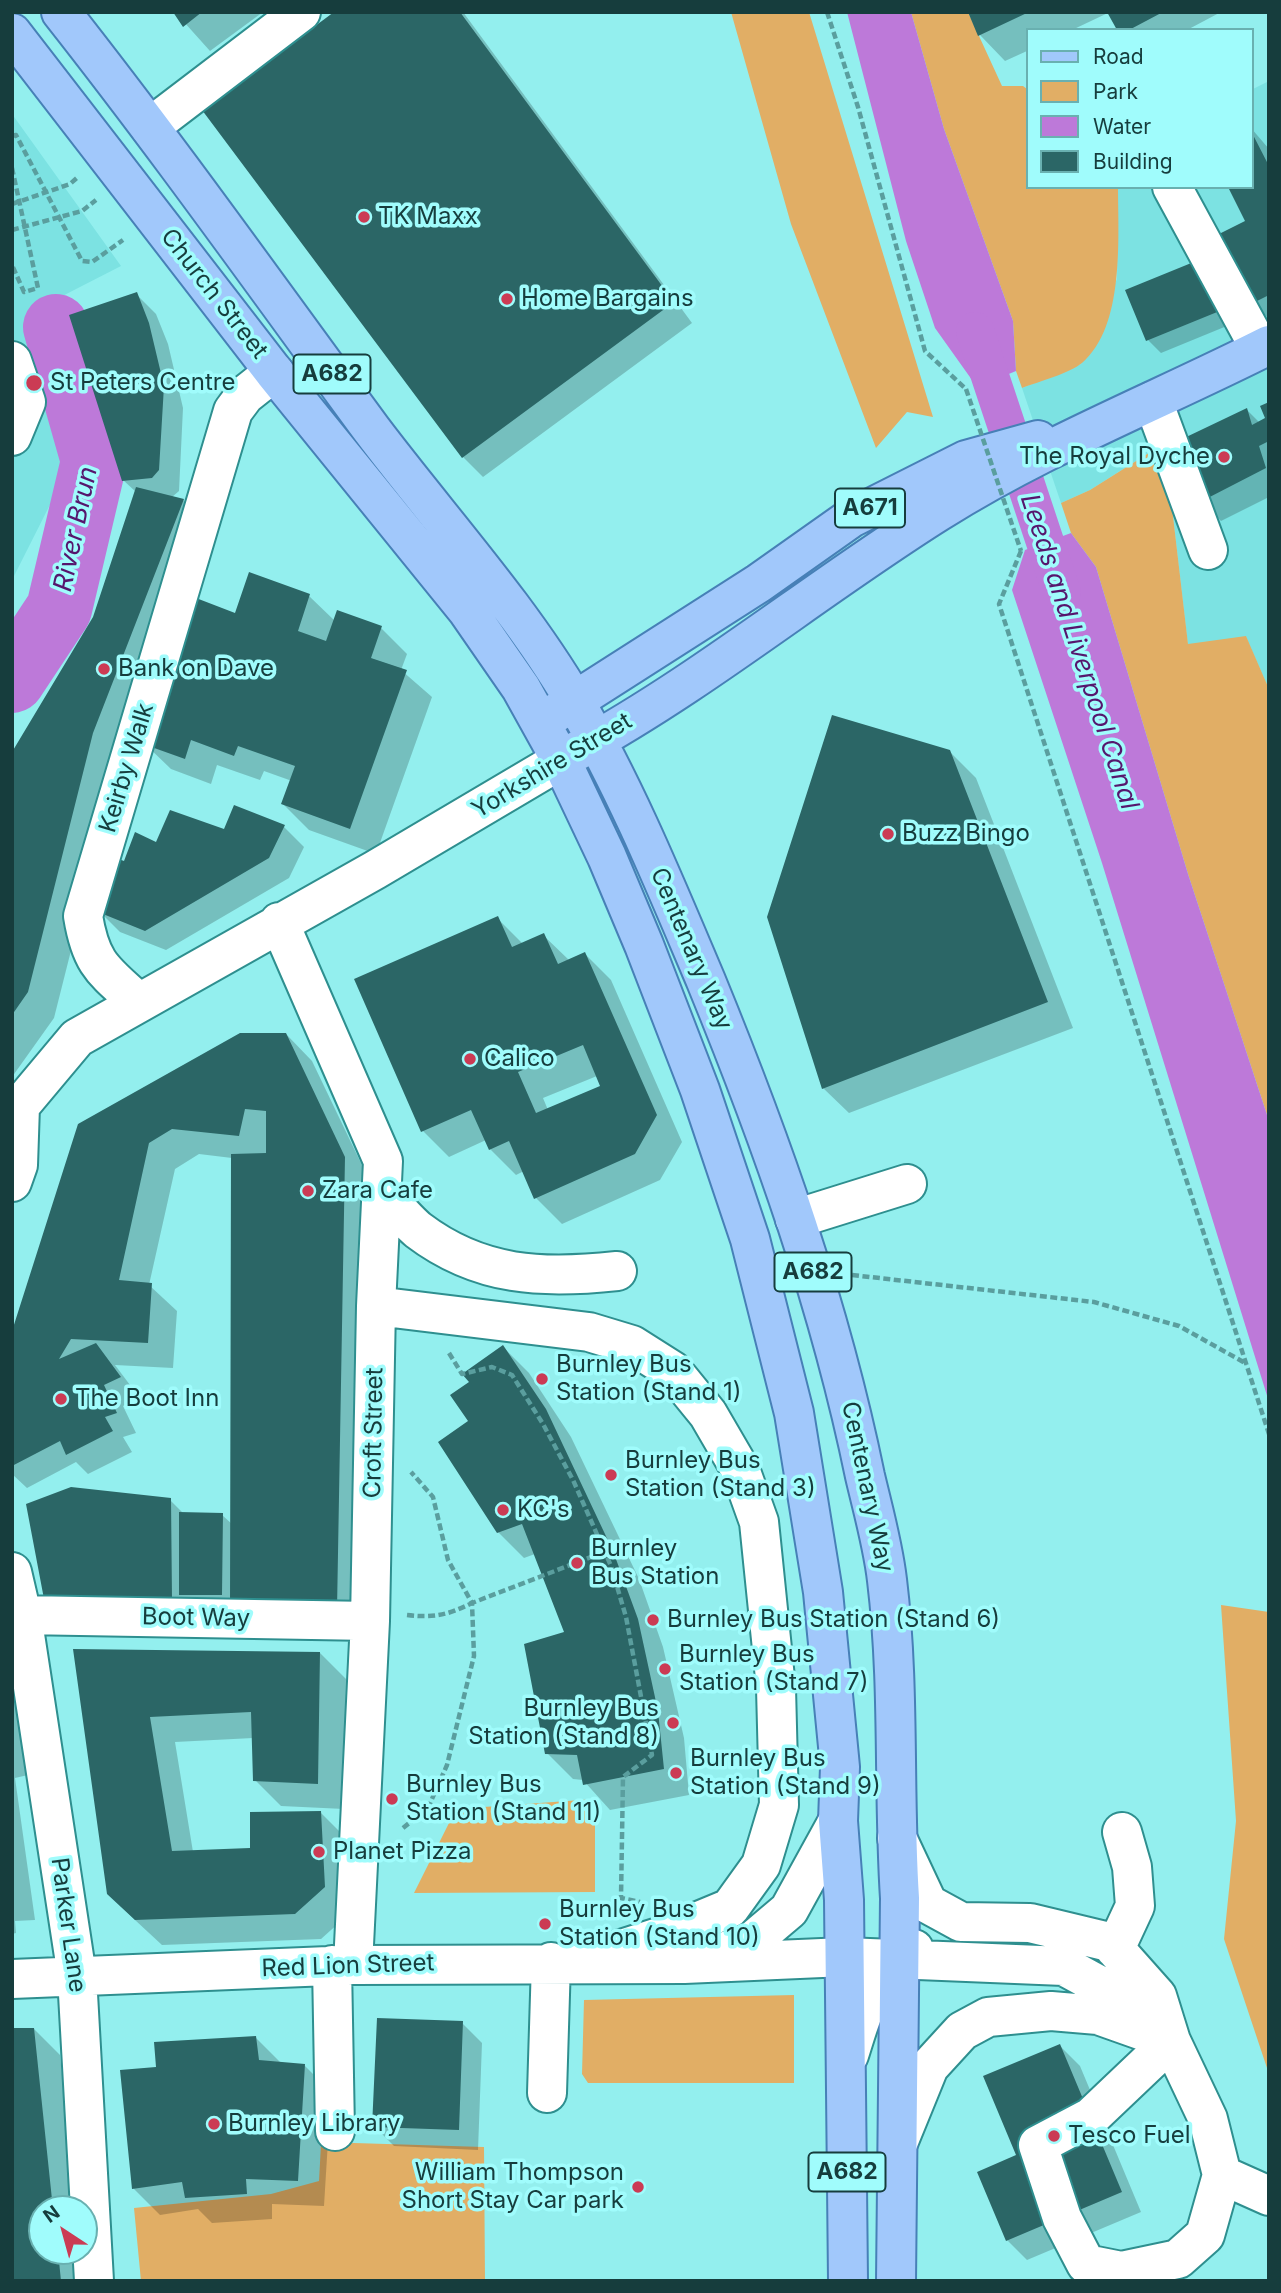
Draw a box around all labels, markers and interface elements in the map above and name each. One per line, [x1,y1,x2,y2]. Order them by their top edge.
legend [1026,28,1253,189]
text: Road [1093,44,1144,69]
text: Park [1093,79,1138,104]
text: Water [1093,114,1151,139]
text: Building [1093,149,1173,174]
place label: TK Maxx [378,203,478,231]
marker: TK Maxx [356,209,372,225]
street label: Church Street [154,223,274,365]
place label: Home Bargains [521,285,694,313]
marker: Home Bargains [499,291,515,307]
road number: A682 [294,354,370,394]
place label: St Peters Centre [50,369,235,397]
marker: St Peters Centre [24,373,44,393]
place label: The Royal Dyche [1019,443,1210,471]
marker: The Royal Dyche [1216,449,1232,465]
water label: River Brun [48,464,104,594]
road number: A671 [835,488,905,528]
water label: Leeds and Liverpool Canal [1013,490,1145,814]
place label: Bank on Dave [118,655,274,683]
marker: Bank on Dave [96,661,112,677]
street label: Keirby Walk [94,700,160,836]
street label: Yorkshire Street [467,707,637,825]
place label: Buzz Bingo [902,820,1030,848]
marker: Buzz Bingo [880,826,896,842]
street label: Centenary Way [644,863,738,1035]
place label: Calico [484,1045,555,1073]
marker: Calico [462,1051,478,1067]
place label: Zara Cafe [322,1177,433,1205]
marker: Zara Cafe [300,1183,316,1199]
road number: A682 [774,1252,852,1292]
place label: Burnley Bus Station (Stand 1) [556,1351,742,1407]
street label: Croft Street [358,1367,390,1499]
marker: Burnley Bus Station (Stand 1) [534,1371,550,1387]
place label: The Boot Inn [75,1385,219,1413]
marker: The Boot Inn [53,1391,69,1407]
street label: Centenary Way [835,1399,899,1575]
place label: Burnley Bus Station (Stand 3) [625,1447,816,1503]
marker: Burnley Bus Station (Stand 3) [603,1467,619,1483]
place label: KC's [517,1496,570,1524]
marker: KC's [495,1502,511,1518]
place label: Burnley Bus Station [591,1535,719,1591]
marker: Burnley Bus Station [569,1555,585,1571]
street label: Boot Way [142,1603,250,1633]
place label: Burnley Bus Station (Stand 6) [667,1606,1000,1634]
marker: Burnley Bus Station (Stand 6) [645,1612,661,1628]
place label: Burnley Bus Station (Stand 7) [679,1641,868,1697]
marker: Burnley Bus Station (Stand 7) [657,1661,673,1677]
place label: Burnley Bus Station (Stand 8) [468,1695,659,1751]
marker: Burnley Bus Station (Stand 8) [665,1715,681,1731]
place label: Burnley Bus Station (Stand 9) [690,1745,881,1801]
marker: Burnley Bus Station (Stand 9) [668,1765,684,1781]
place label: Burnley Bus Station (Stand 11) [406,1771,601,1827]
marker: Burnley Bus Station (Stand 11) [384,1791,400,1807]
place label: Planet Pizza [333,1838,472,1866]
marker: Planet Pizza [311,1844,327,1860]
street label: Parker Lane [44,1856,92,1994]
place label: Burnley Bus Station (Stand 10) [559,1896,760,1952]
marker: Burnley Bus Station (Stand 10) [537,1916,553,1932]
street label: Red Lion Street [261,1949,435,1983]
place label: Burnley Library [228,2110,401,2138]
marker: Burnley Library [206,2116,222,2132]
place label: Tesco Fuel [1068,2122,1190,2150]
marker: Tesco Fuel [1046,2128,1062,2144]
road number: A682 [808,2152,886,2192]
place label: William Thompson Short Stay Car park [401,2159,624,2215]
marker: William Thompson Short Stay Car park [630,2179,646,2195]
north arrow [28,2195,98,2265]
text: N [39,2201,64,2228]

